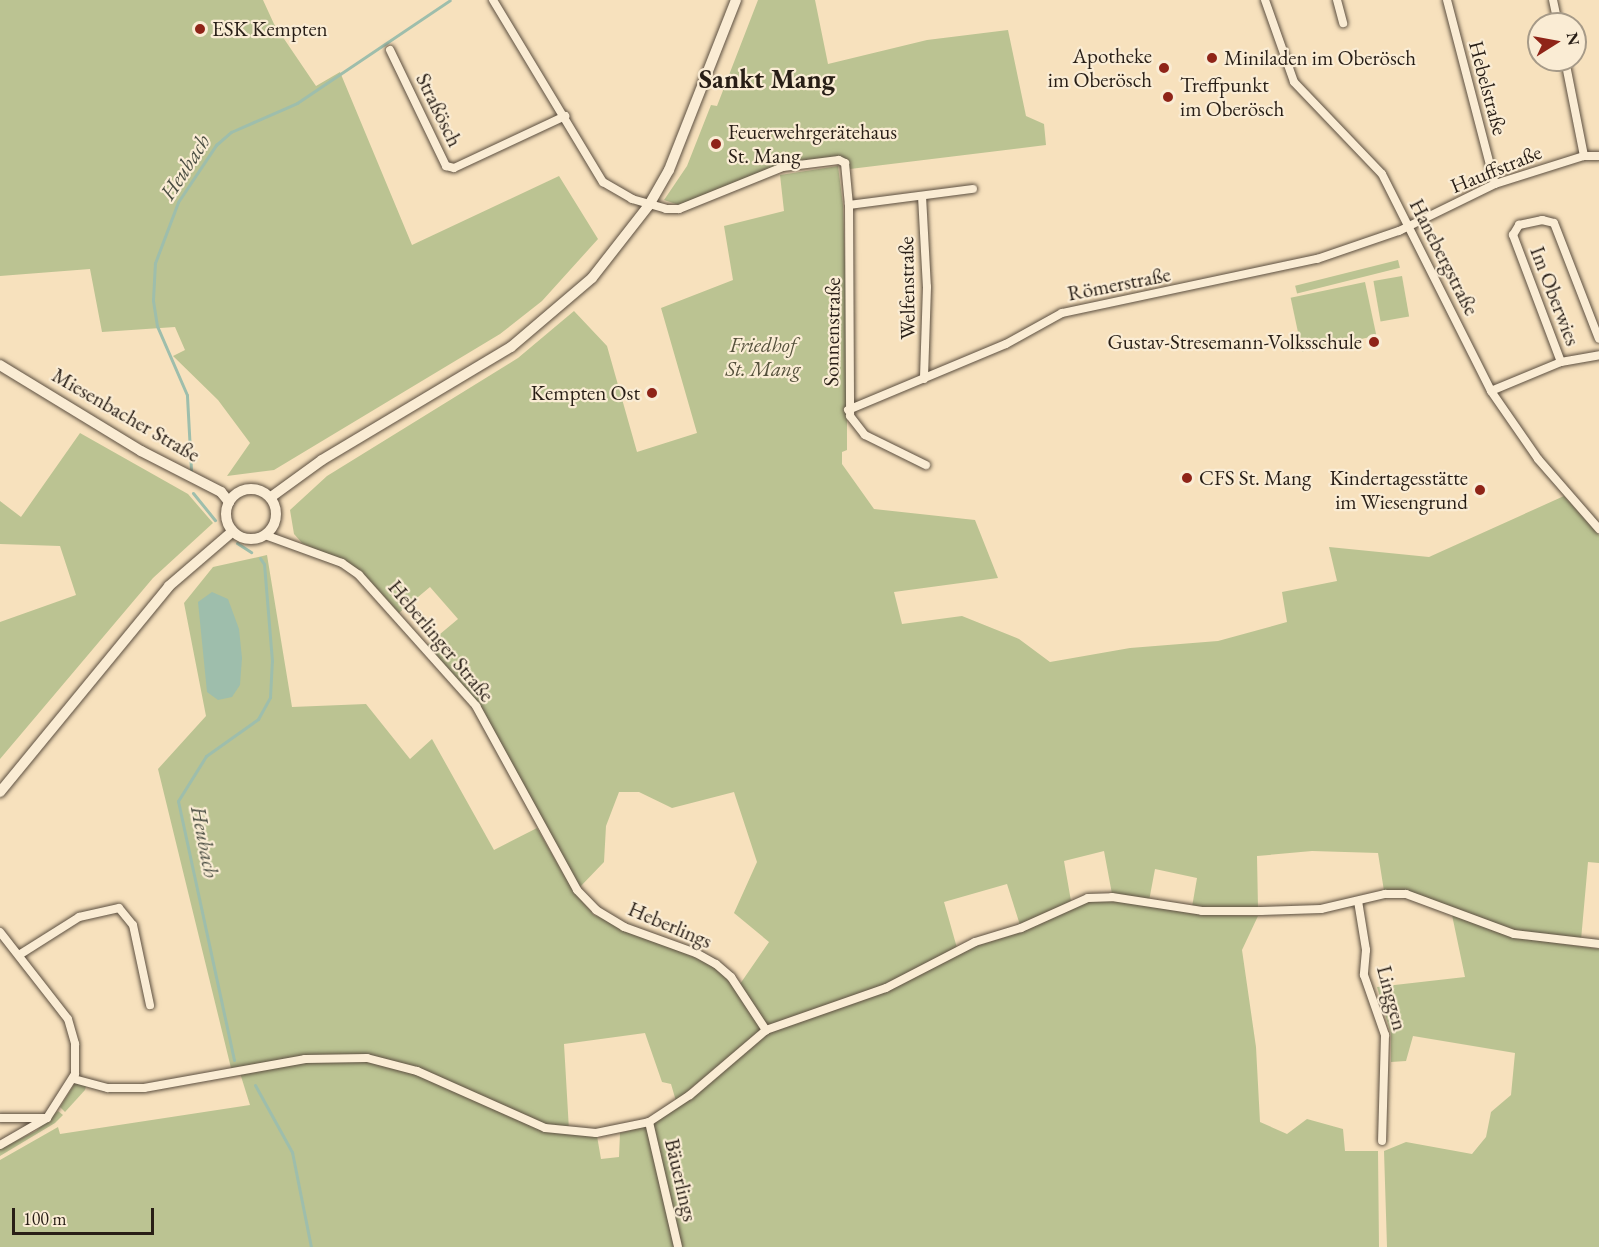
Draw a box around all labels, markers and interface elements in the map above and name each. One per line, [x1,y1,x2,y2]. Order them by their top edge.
north arrow [1527,12,1587,72]
place label: ESK Kempten [212,16,328,42]
marker: ESK Kempten [193,22,207,36]
text: N [1562,30,1585,47]
street label: Hebelstraße [1463,38,1513,138]
place label: Apotheke im Oberösch [1048,43,1152,93]
place label: Miniladen im Oberösch [1224,45,1416,71]
marker: Miniladen im Oberösch [1205,51,1219,65]
marker: Apotheke im Oberösch [1157,61,1171,75]
district label: Sankt Mang [699,63,835,95]
street label: Straßösch [410,69,468,151]
place label: Treffpunkt im Oberösch [1180,72,1284,122]
marker: Treffpunkt im Oberösch [1161,90,1175,104]
place label: Feuerwehrgerätehaus St. Mang [728,119,897,169]
water label: Heubach [154,129,216,205]
marker: Feuerwehrgerätehaus St. Mang [709,137,723,151]
street label: Hauffstraße [1447,139,1545,199]
street label: Hanebergstraße [1404,195,1484,319]
street label: Welfenstraße [894,236,920,340]
street label: Im Oberwies [1525,243,1585,349]
street label: Römerstraße [1065,262,1173,306]
street label: Sonnenstraße [818,277,846,387]
place label: Gustav-Stresemann-Volksschule [1107,329,1362,355]
park label: Friedhof St. Mang [725,332,801,382]
marker: Gustav-Stresemann-Volksschule [1367,335,1381,349]
street label: Miesenbacher Straße [48,362,204,468]
place label: Kempten Ost [531,380,640,406]
marker: Kempten Ost [645,386,659,400]
place label: CFS St. Mang [1199,465,1311,491]
place label: Kindertagesstätte im Wiesengrund [1329,465,1468,515]
marker: CFS St. Mang [1180,471,1194,485]
marker: Kindertagesstätte im Wiesengrund [1473,483,1487,497]
street label: Heberlinger Straße [383,575,499,707]
water label: Heubach [185,804,225,880]
street label: Heberlings [624,896,716,954]
street label: Linggen [1371,963,1413,1033]
street label: Bäuerlings [659,1136,703,1224]
scale bar [15,1196,158,1234]
text: 100 m [23,1207,67,1230]

